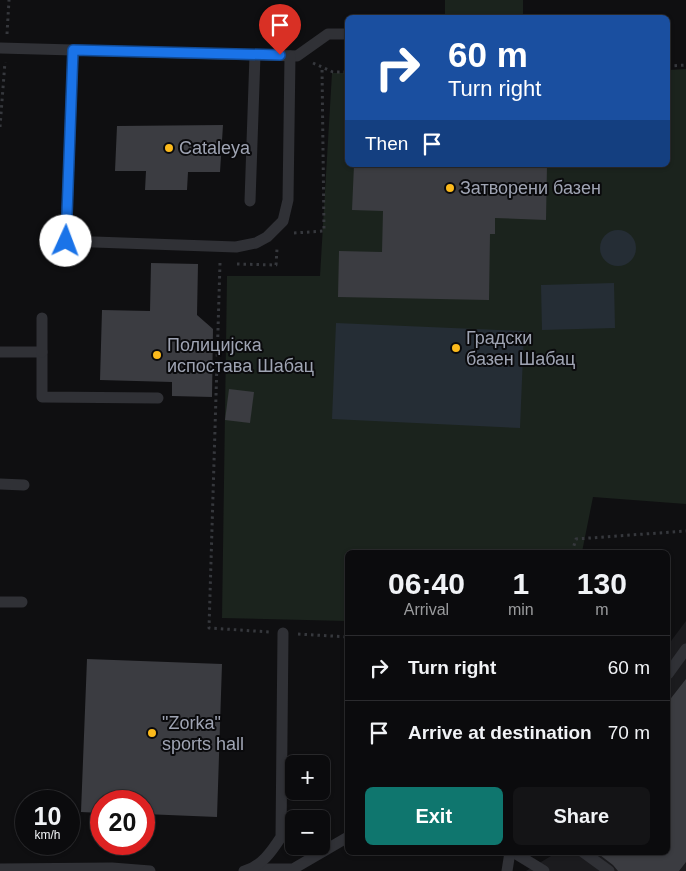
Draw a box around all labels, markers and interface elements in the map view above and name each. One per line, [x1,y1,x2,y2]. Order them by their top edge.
pin [259,4,301,55]
icon: arrive [266,11,294,39]
icon: right [365,35,430,100]
text: 60 m [448,35,528,74]
text: Turn right [448,76,541,101]
icon: arrive [418,130,446,158]
text: Then [365,133,408,154]
place label: Cataleya [179,138,251,158]
marker: Cataleya [163,142,175,154]
place label: Затворени базен [460,178,601,198]
marker: Затворени базен [444,182,456,194]
position arrow [39,214,91,266]
place label: Градски базен Шабац [466,328,575,369]
place label: Полицијска испостава Шабац [167,335,314,376]
marker: Градски базен Шабац [450,342,462,354]
marker: Полицијска испостава Шабац [151,349,163,361]
text: 06:40 [388,567,465,600]
text: 1 [512,567,529,600]
text: 130 [577,567,627,600]
text: Arrival [404,601,449,618]
text: min [508,601,534,618]
text: m [595,601,608,618]
icon: right [365,654,393,682]
text: Turn right [408,657,496,678]
text: 60 m [608,657,650,678]
place label: "Zorka" sports hall [162,713,244,754]
icon: arrive [365,719,393,747]
text: Arrive at destination [408,722,592,743]
text: 70 m [608,722,650,743]
marker: "Zorka" sports hall [146,727,158,739]
map controls [285,755,330,855]
button: + [285,755,330,800]
button: Exit [365,787,503,845]
button: Share [513,787,650,845]
speed limit sign: 20 [90,790,155,855]
text: 10 [34,802,61,830]
button: − [285,810,330,855]
text: km/h [34,828,61,842]

